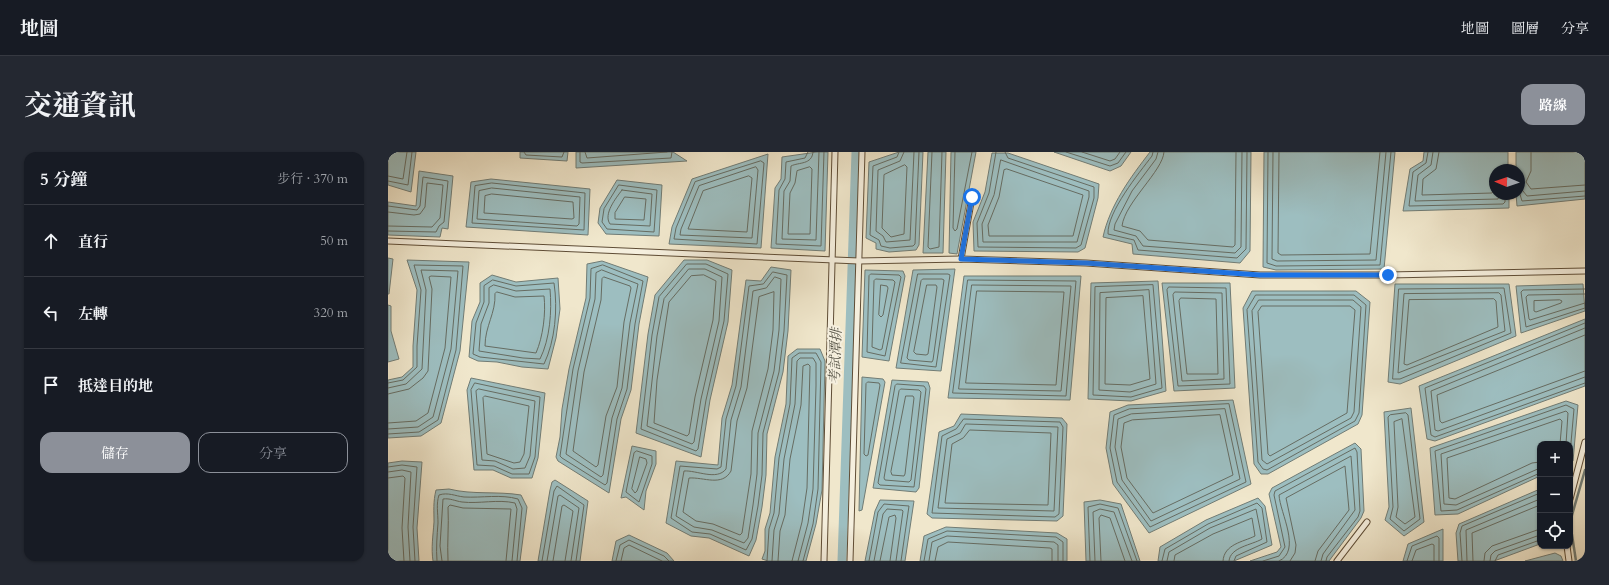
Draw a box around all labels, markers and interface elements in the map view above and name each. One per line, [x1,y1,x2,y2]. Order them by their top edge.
text: 地圖 [20,16,58,42]
text: 地圖 [1461,19,1489,38]
text: 圖層 [1511,19,1539,38]
text: 分享 [1561,19,1589,38]
button: 路線 [1521,84,1585,125]
text: 交通資訊 [24,87,136,125]
north arrow [1489,164,1525,200]
text: 5 分鐘 [40,168,87,191]
text: 步行 · 370 m [277,170,348,188]
route start [963,188,981,206]
icon: ahead [40,230,62,252]
text: 直行 [78,232,108,252]
text: 50 m [320,232,348,250]
route end [1379,266,1397,284]
icon: left [40,302,62,324]
text: 左轉 [78,304,108,324]
text: 320 m [314,304,348,322]
water label: 考試潭排 [825,326,846,384]
icon: arrive [40,374,62,396]
text: 抵達目的地 [78,376,153,396]
button: 儲存 [40,432,190,473]
button: 分享 [198,432,348,473]
map controls [1537,441,1573,549]
button: + [1537,441,1573,477]
button: − [1537,477,1573,513]
button: locate [1537,513,1573,549]

